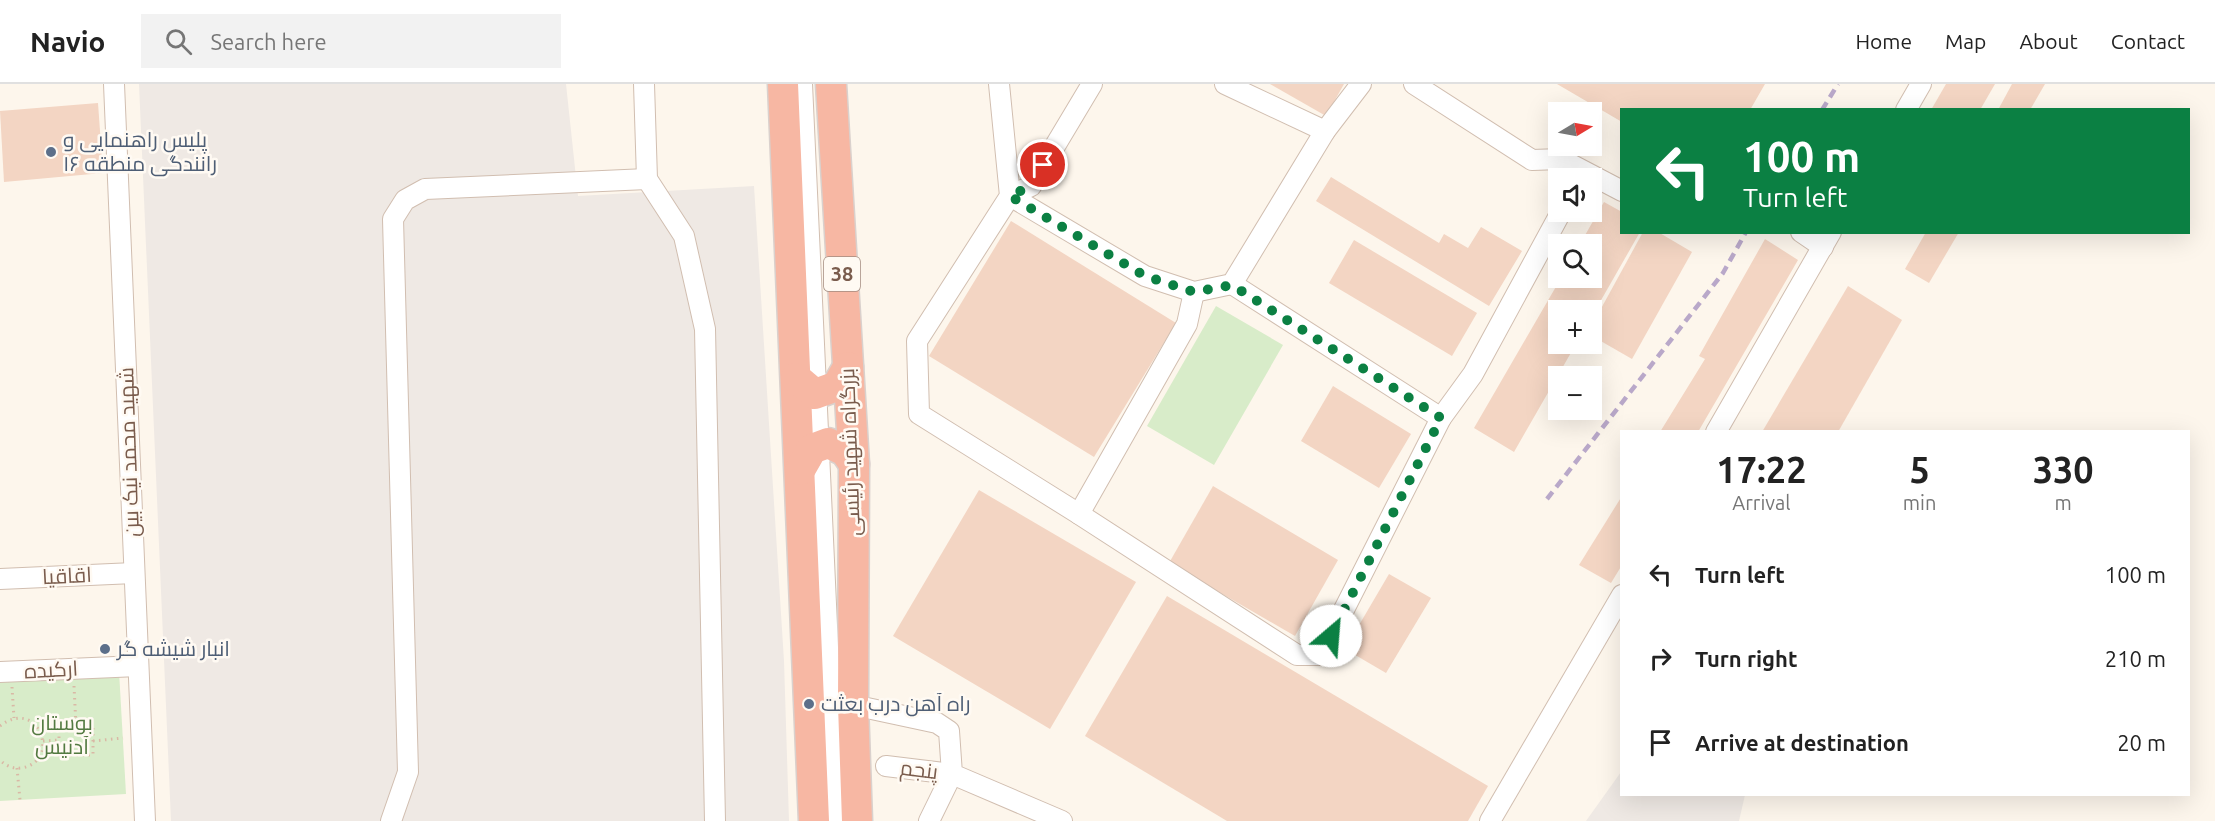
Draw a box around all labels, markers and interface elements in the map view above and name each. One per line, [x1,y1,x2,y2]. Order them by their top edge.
search box [141,14,561,68]
icon: search [162,25,195,58]
text: Navio [30,26,105,57]
text: Search here [210,29,327,54]
text: Home [1855,29,1912,53]
text: Map [1945,29,1986,53]
text: About [2019,29,2078,53]
text: Contact [2111,29,2185,53]
north arrow [1548,102,1602,156]
map controls [1548,102,1602,420]
place label: پلیس راهنمایی و رانندگی منطقه ۱۶ [63,127,217,177]
icon: left [1644,132,1722,210]
text: 100 m [1743,133,1860,180]
pin [1017,139,1068,190]
marker: پلیس راهنمایی و رانندگی منطقه ۱۶ [44,145,58,159]
icon: arrive [1026,148,1059,181]
button: sound [1548,168,1602,222]
text: Turn left [1743,182,1847,212]
button: search [1548,234,1602,288]
road number: 38 [824,257,860,291]
button: + [1548,300,1602,354]
button: − [1548,366,1602,420]
street label: شهید محمد نیک بین [113,367,145,537]
street label: بزرگراه شهید رئیسی [834,368,866,536]
text: 17:22 [1716,449,1806,490]
text: 5 [1909,449,1930,490]
text: 330 [2033,449,2094,490]
text: Arrival [1732,491,1791,514]
text: min [1903,491,1936,514]
text: m [2055,491,2072,514]
icon: left [1644,558,1677,591]
street label: اقاقیا [41,562,92,588]
text: Turn left [1695,562,1785,587]
text: 100 m [2105,562,2166,587]
position arrow [1299,604,1363,668]
place label: انبار شیشه گر [116,636,230,661]
marker: انبار شیشه گر [98,642,112,656]
icon: right [1644,642,1677,675]
text: Turn right [1695,646,1797,671]
text: 210 m [2105,646,2166,671]
street label: ارکیده [23,656,79,683]
place label: راه آهن درب بعثت [821,691,970,717]
marker: راه آهن درب بعثت [802,697,816,711]
park label: بوستان آدنیس [31,710,93,760]
icon: arrive [1644,726,1677,759]
text: Arrive at destination [1695,730,1909,755]
text: 20 m [2117,730,2166,755]
street label: پنجم [898,755,940,786]

